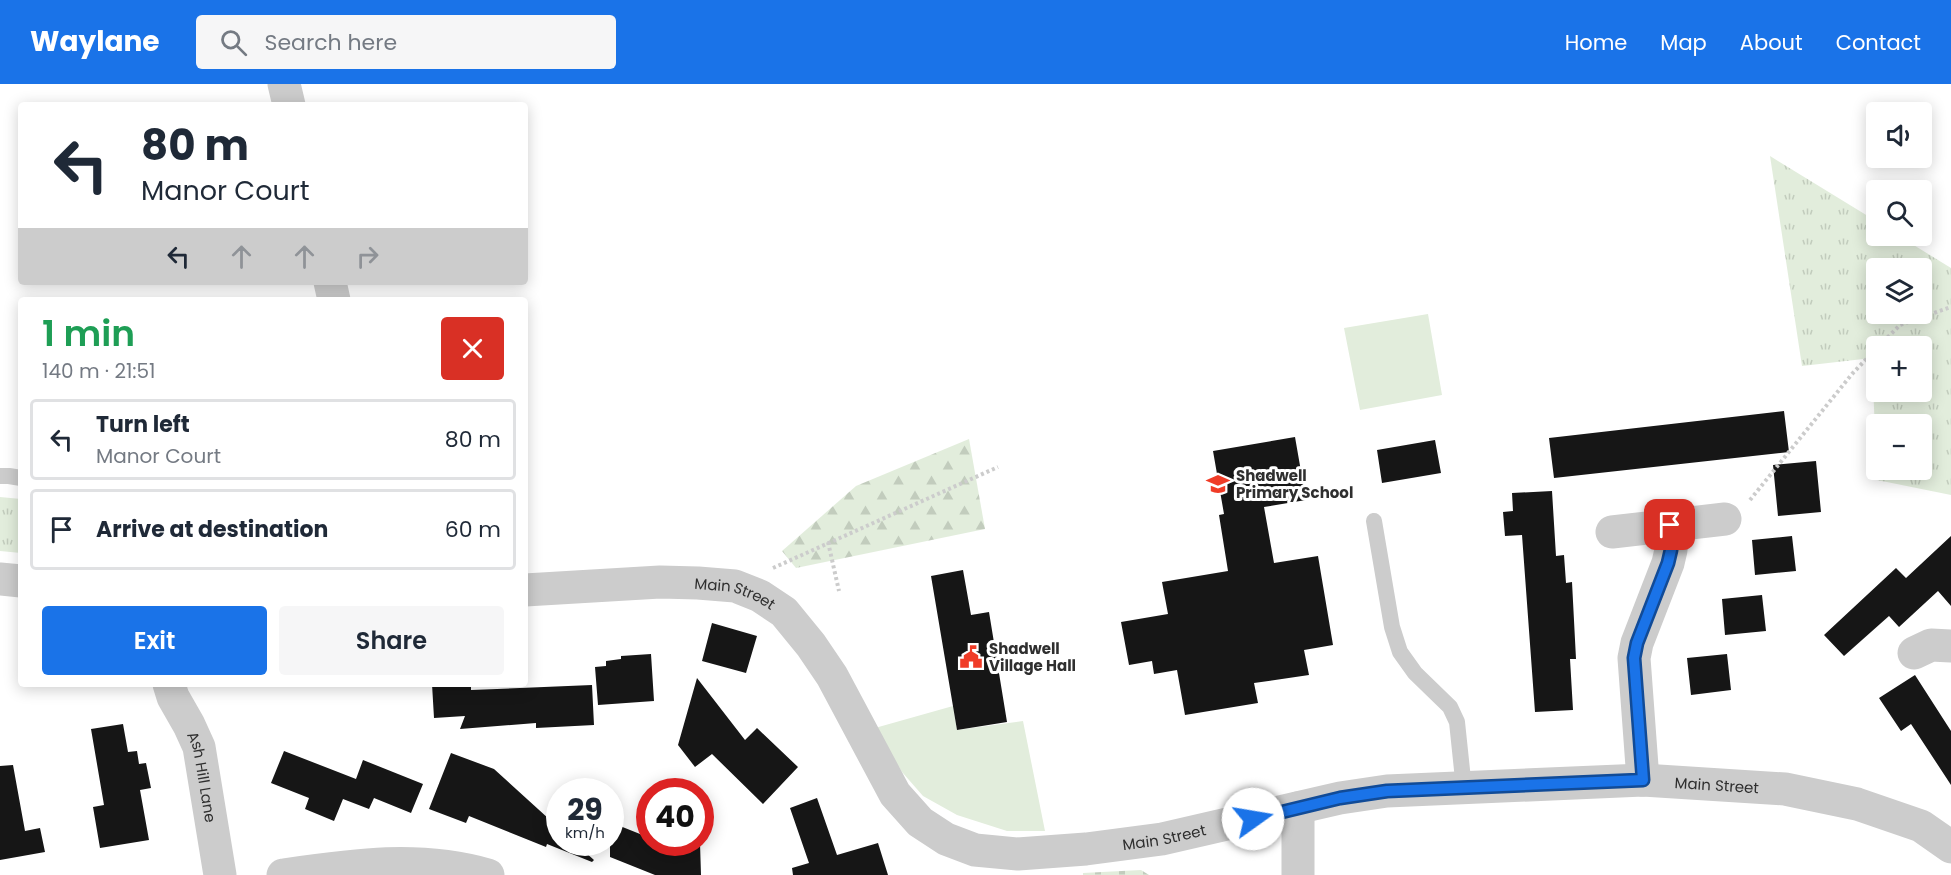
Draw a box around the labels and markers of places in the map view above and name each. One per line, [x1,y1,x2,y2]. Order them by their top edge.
place label: Shadwell Primary School [1236,465,1353,503]
school or university icon: Shadwell Primary School [1205,471,1231,497]
pin [1644,499,1695,550]
place label: Shadwell Village Hall [989,638,1076,676]
public building icon: Shadwell Village Hall [958,644,984,670]

